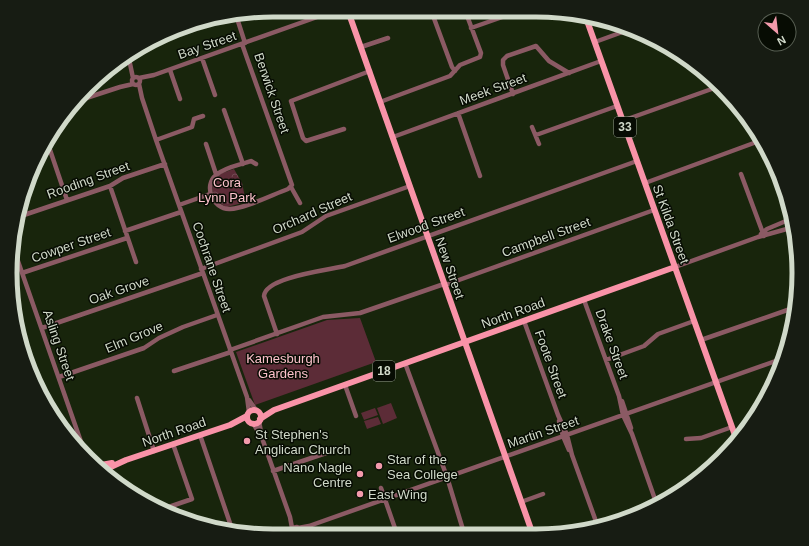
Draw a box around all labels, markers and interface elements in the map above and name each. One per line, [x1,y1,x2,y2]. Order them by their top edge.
north arrow [757,12,797,52]
street label: Bay Street [176,28,239,62]
text: N [775,34,788,48]
street label: Berwick Street [251,51,293,135]
street label: Meek Street [458,70,529,108]
road number: 33 [614,117,636,137]
street label: Rooding Street [45,158,132,202]
park label: Cora Lynn Park [198,175,257,205]
street label: St Kilda Street [650,182,692,266]
street label: Orchard Street [270,189,354,237]
street label: Elwood Street [385,204,467,246]
street label: Campbell Street [500,214,593,260]
street label: Cochrane Street [189,220,235,315]
street label: Cowper Street [29,224,113,266]
street label: New Street [432,235,468,301]
street label: Oak Grove [87,273,151,307]
street label: North Road [479,295,547,331]
street label: Drake Street [592,307,632,381]
street label: Asling Street [40,308,78,383]
street label: Elm Grove [103,318,165,356]
street label: Foote Street [532,328,570,401]
park label: Kamesburgh Gardens [246,351,320,381]
road number: 18 [373,361,395,381]
street label: Martin Street [505,413,581,451]
street label: North Road [140,414,208,450]
place label: St Stephen's Anglican Church [255,427,350,457]
marker: St Stephen's Anglican Church [242,436,252,446]
place label: Star of the Sea College [387,452,458,482]
place label: Nano Nagle Centre [283,460,352,490]
marker: Star of the Sea College [374,461,384,471]
marker: Nano Nagle Centre [355,469,365,479]
place label: East Wing [368,487,427,502]
marker: East Wing [355,489,365,499]

